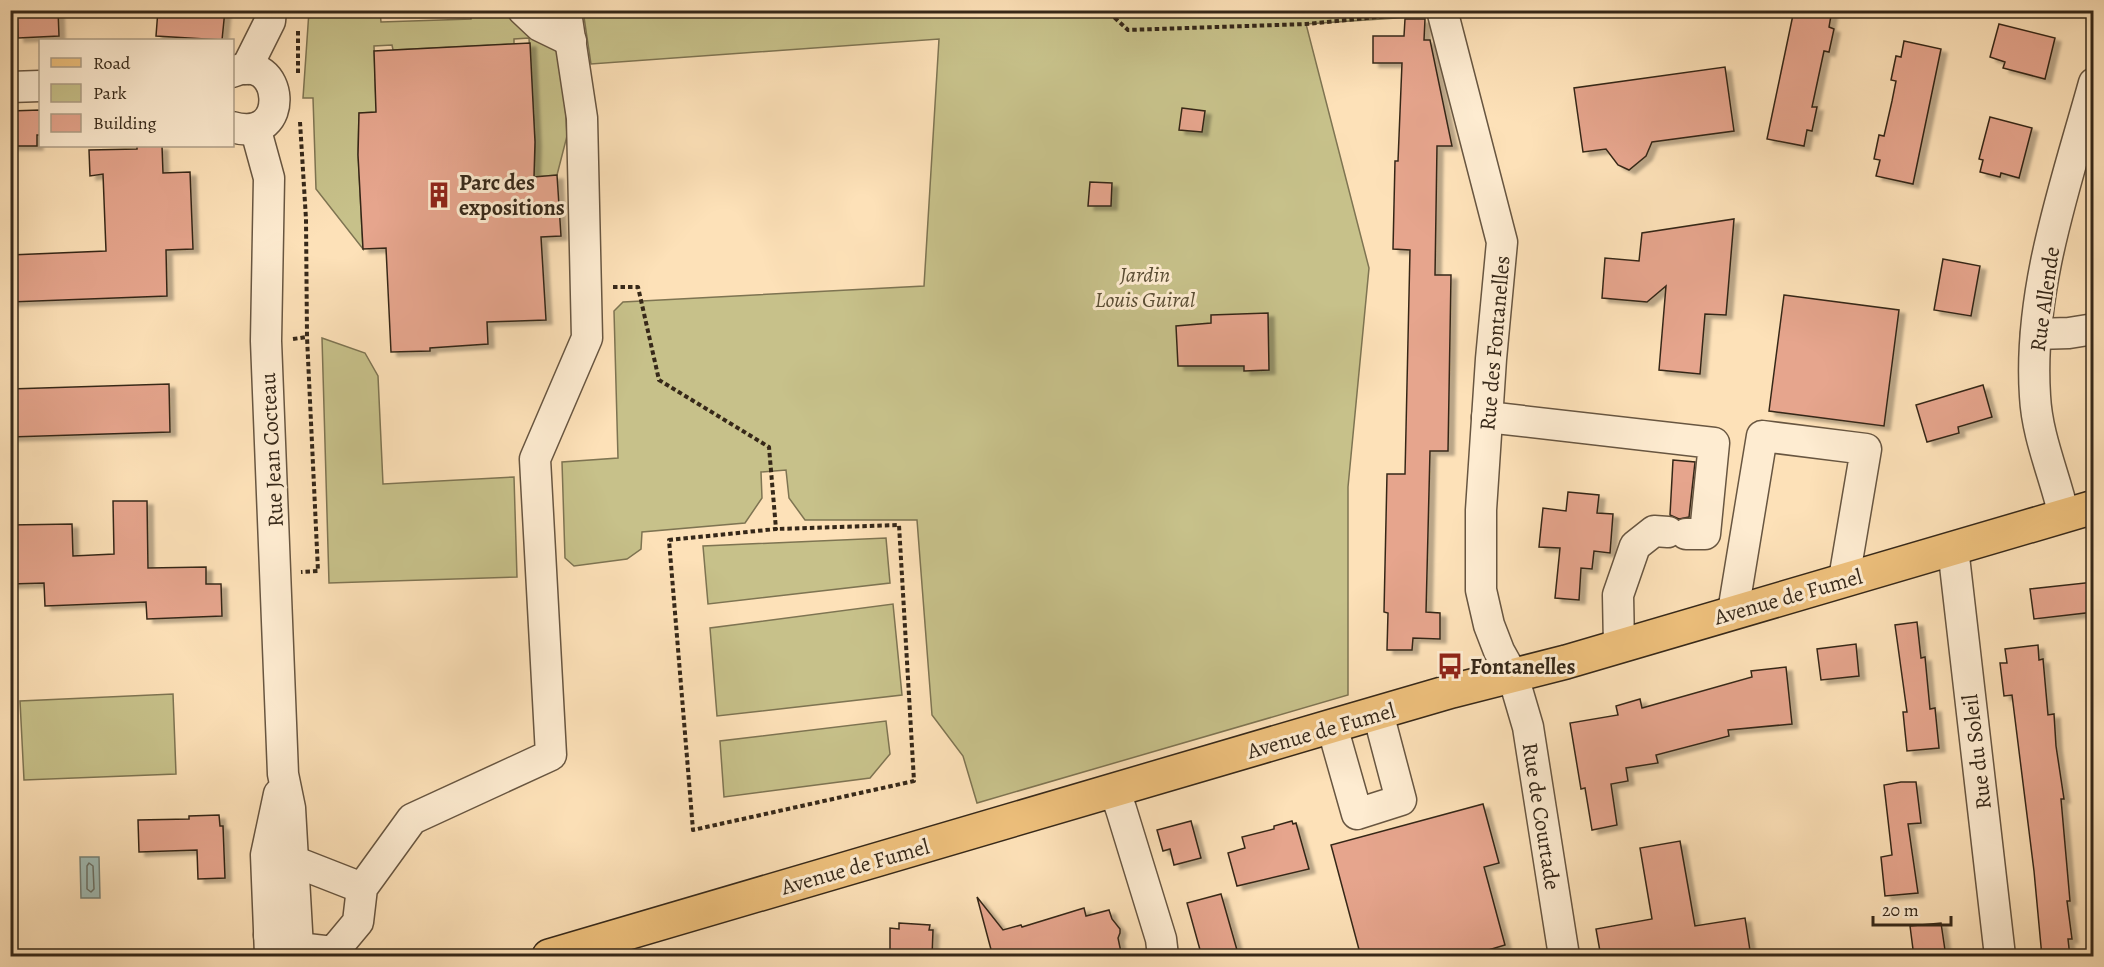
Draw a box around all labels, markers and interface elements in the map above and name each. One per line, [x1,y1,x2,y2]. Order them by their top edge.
legend [39,39,234,147]
text: Road [93,51,131,75]
text: Park [93,81,127,105]
text: Building [93,111,157,135]
place label: Parc des expositions [459,168,565,223]
building icon: Parc des expositions [424,180,454,210]
street label: Rue Allende [2023,245,2067,354]
street label: Rue des Fontanelles [1472,254,1518,432]
park label: Jardin Louis Guiral [1095,260,1196,315]
street label: Rue Jean Cocteau [253,372,291,528]
street label: Avenue de Fumel [1710,562,1866,633]
bus stop icon: Fontanelles [1435,651,1465,681]
place label: Fontanelles [1470,652,1575,682]
street label: Rue du Soleil [1955,693,1999,811]
street label: Avenue de Fumel [1243,696,1399,767]
street label: Rue de Courtade [1515,740,1567,892]
street label: Avenue de Fumel [777,832,933,903]
scale bar [1873,889,1951,927]
text: 20 m [1882,898,1919,922]

